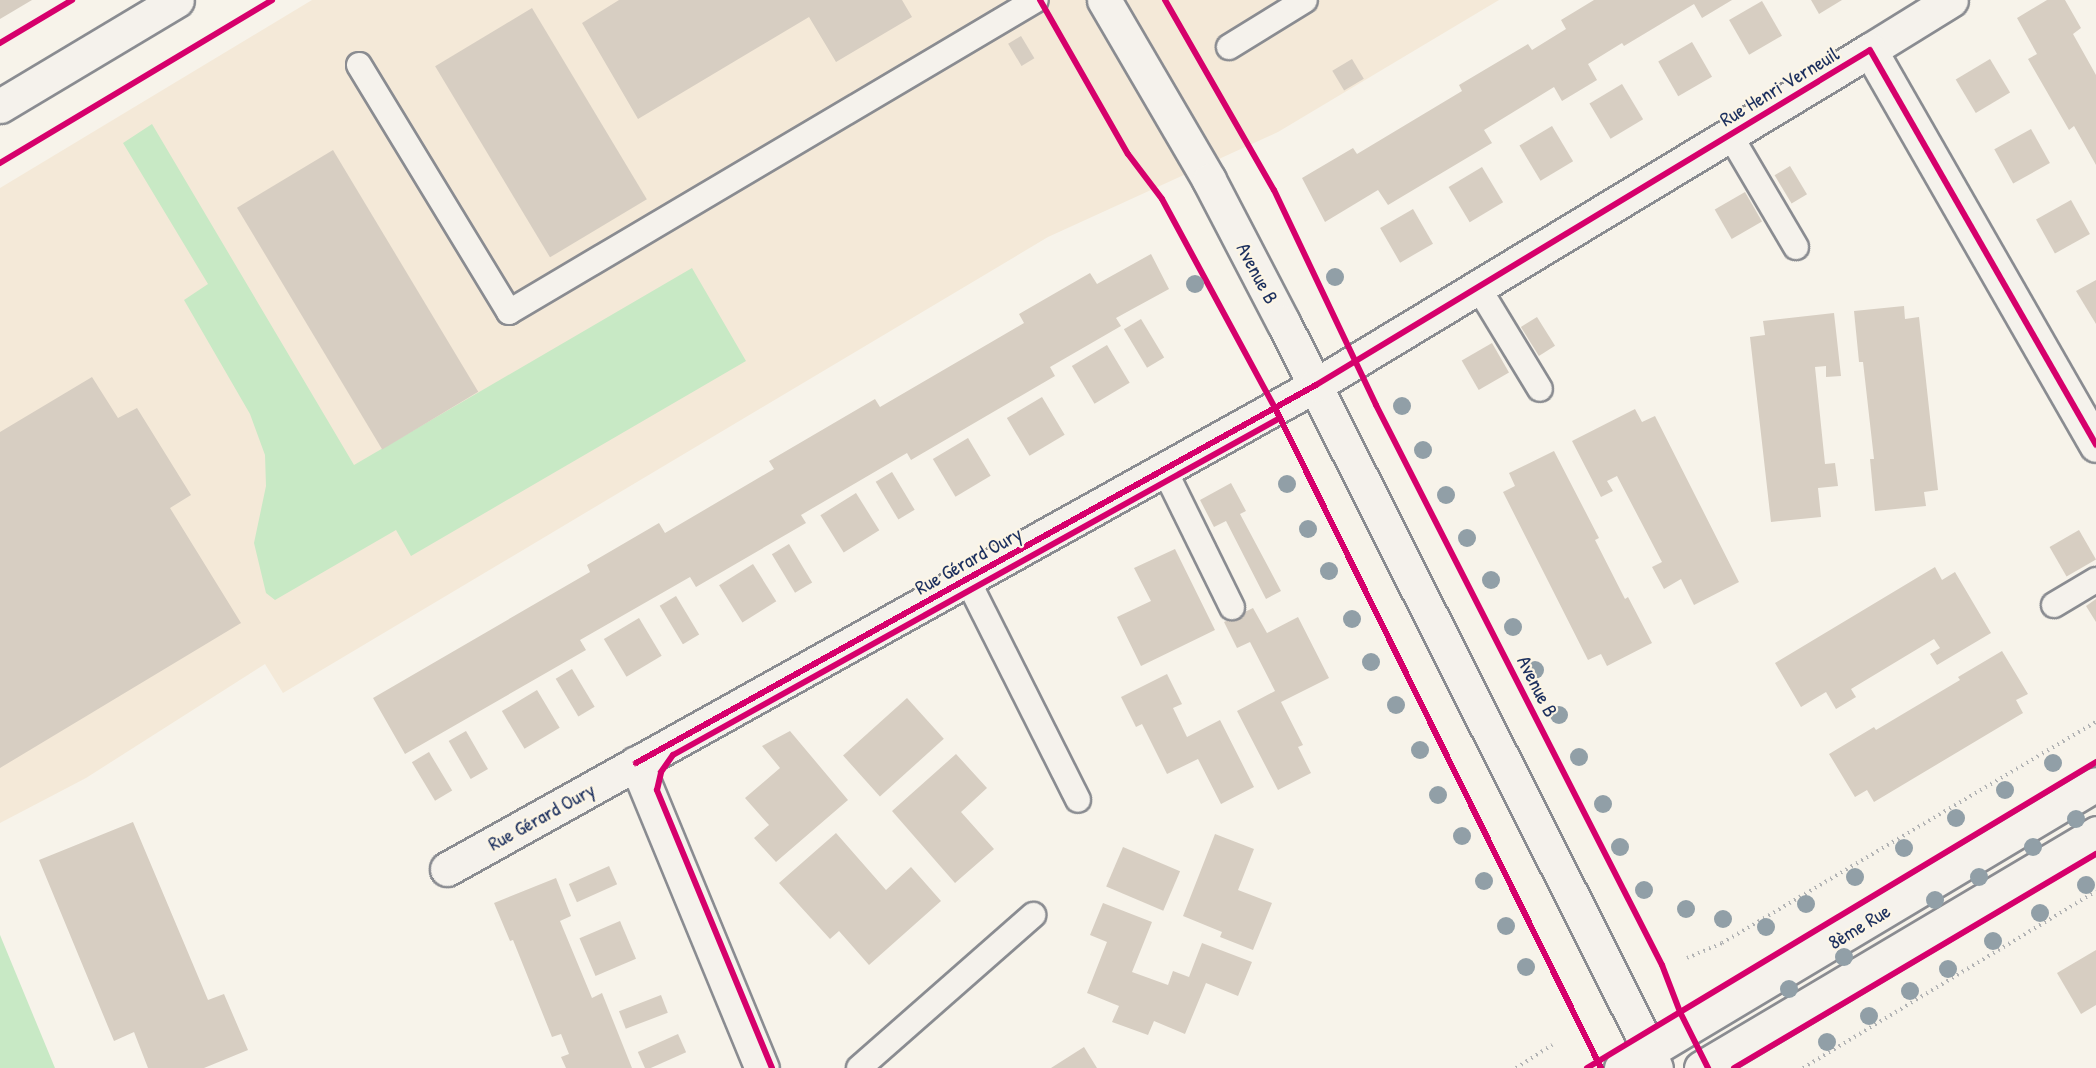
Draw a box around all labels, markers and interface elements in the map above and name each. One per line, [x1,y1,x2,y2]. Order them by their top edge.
street label: Rue Henri Verneuil [1715,41,1843,131]
street label: Avenue B [1232,238,1284,308]
street label: Rue Gérard Oury [911,521,1025,599]
street label: Avenue B [1512,651,1564,721]
street label: Rue Gérard Oury [484,777,598,855]
street label: 8ème Rue [1824,898,1894,954]

